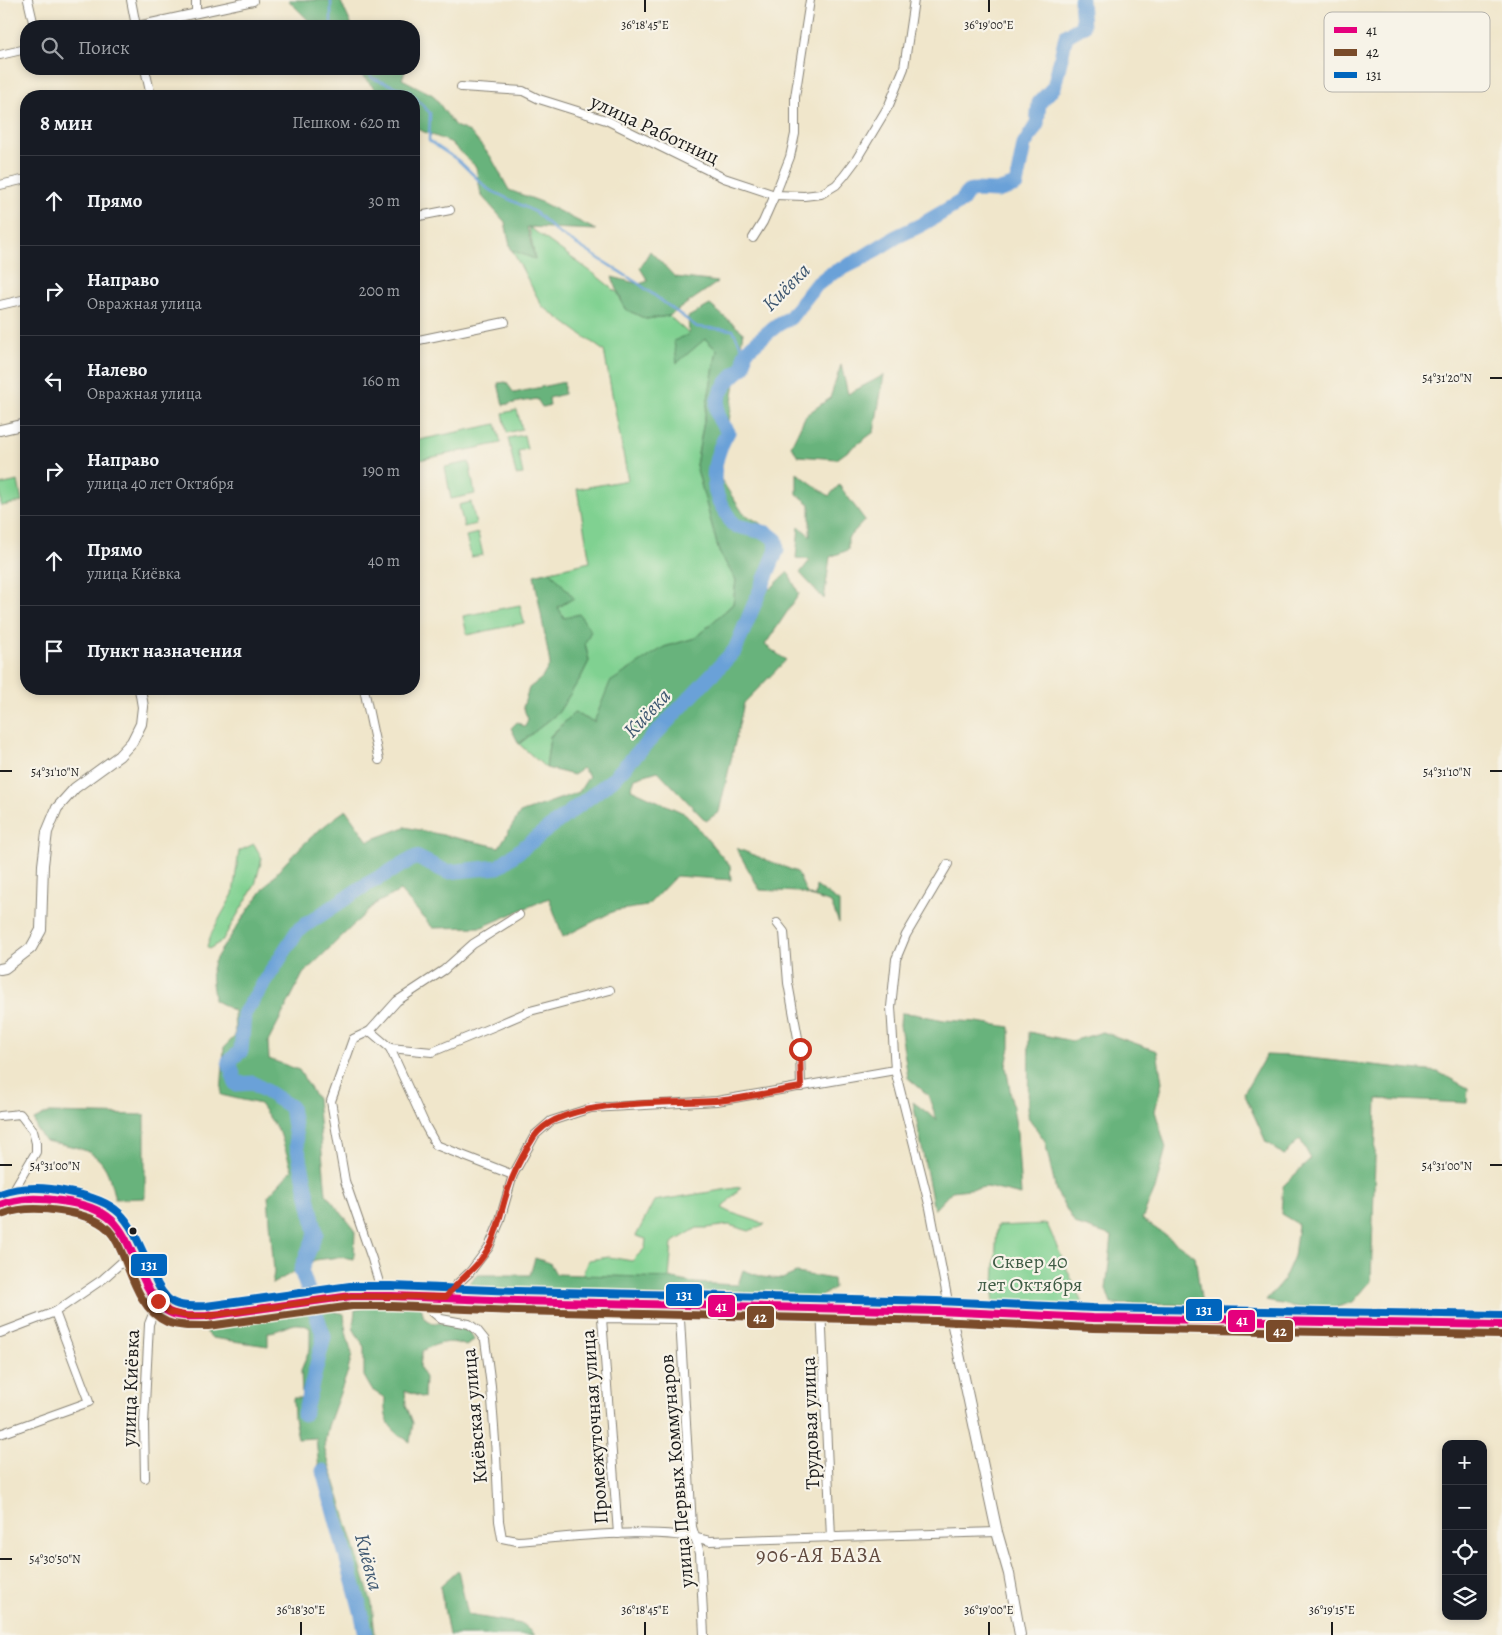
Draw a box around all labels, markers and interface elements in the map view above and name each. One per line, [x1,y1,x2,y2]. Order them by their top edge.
legend [1324,12,1490,92]
text: 36°18'45"E [621,17,669,33]
text: 36°19'00"E [964,17,1014,33]
search box [20,20,420,75]
text: 41 [1366,21,1377,40]
icon: search [38,34,66,62]
text: Поиск [78,35,130,61]
text: 42 [1366,43,1379,62]
text: 131 [1366,66,1382,85]
street label: улица Работниц [585,87,723,171]
text: 8 мин [40,109,93,137]
text: Пешком · 620 m [292,112,400,134]
icon: ahead [40,187,68,215]
text: Прямо [87,188,142,214]
text: 30 m [368,190,400,212]
water label: Киёвка [756,256,817,317]
text: Направо [87,267,159,293]
icon: right [40,277,68,305]
text: 200 m [359,280,400,302]
text: Овражная улица [87,293,202,315]
text: Налево [87,357,147,383]
icon: left [40,367,68,395]
text: 160 m [362,370,400,392]
text: 54°31'20"N [1422,370,1472,386]
text: Овражная улица [87,383,202,405]
text: Направо [87,447,159,473]
icon: right [40,457,68,485]
text: 190 m [362,460,400,482]
text: улица 40 лет Октября [87,473,234,495]
text: Прямо [87,537,142,563]
icon: ahead [40,547,68,575]
text: 40 m [368,550,400,572]
text: улица Киёвка [87,563,181,585]
icon: arrive [40,637,68,665]
text: Пункт назначения [87,638,242,664]
water label: Киёвка [617,682,677,744]
text: 54°31'10"N [31,764,79,780]
text: 54°31'10"N [1423,764,1471,780]
route start [789,1038,812,1061]
text: 54°31'00"N [30,1158,81,1174]
text: 54°31'00"N [1422,1158,1473,1174]
unlabelled marker [128,1226,138,1236]
park label: Сквер 40 лет Октября [978,1248,1082,1298]
line badge: 131 [130,1253,168,1277]
text: 131 [141,1256,157,1275]
line badge: 131 [665,1283,703,1307]
text: 131 [676,1286,692,1305]
route end [147,1290,170,1313]
line badge: 41 [707,1294,736,1318]
text: 41 [715,1297,727,1316]
line badge: 131 [1185,1298,1223,1322]
text: 131 [1196,1301,1212,1320]
line badge: 42 [746,1305,775,1329]
text: 42 [753,1308,767,1327]
line badge: 41 [1227,1309,1256,1333]
text: 41 [1236,1311,1248,1330]
line badge: 42 [1265,1319,1294,1343]
text: 42 [1273,1322,1287,1341]
street label: улица Киёвка [115,1328,146,1448]
street label: Промежуточная улица [574,1328,615,1525]
street label: Киёвская улица [455,1346,494,1485]
street label: улица Первых Коммунаров [653,1353,700,1590]
street label: Трудовая улица [795,1355,826,1490]
map controls [1442,1440,1487,1620]
button: + [1442,1440,1487,1485]
button: − [1442,1485,1487,1530]
water label: Киёвка [348,1530,390,1594]
button: locate [1442,1530,1487,1575]
district label: 906-АЯ БАЗА [756,1541,882,1569]
text: 54°30'50"N [29,1551,81,1567]
button: layers [1442,1575,1487,1620]
text: 36°18'30"E [277,1602,325,1618]
text: 36°18'45"E [621,1602,669,1618]
text: 36°19'00"E [964,1602,1014,1618]
text: 36°19'15"E [1309,1602,1355,1618]

